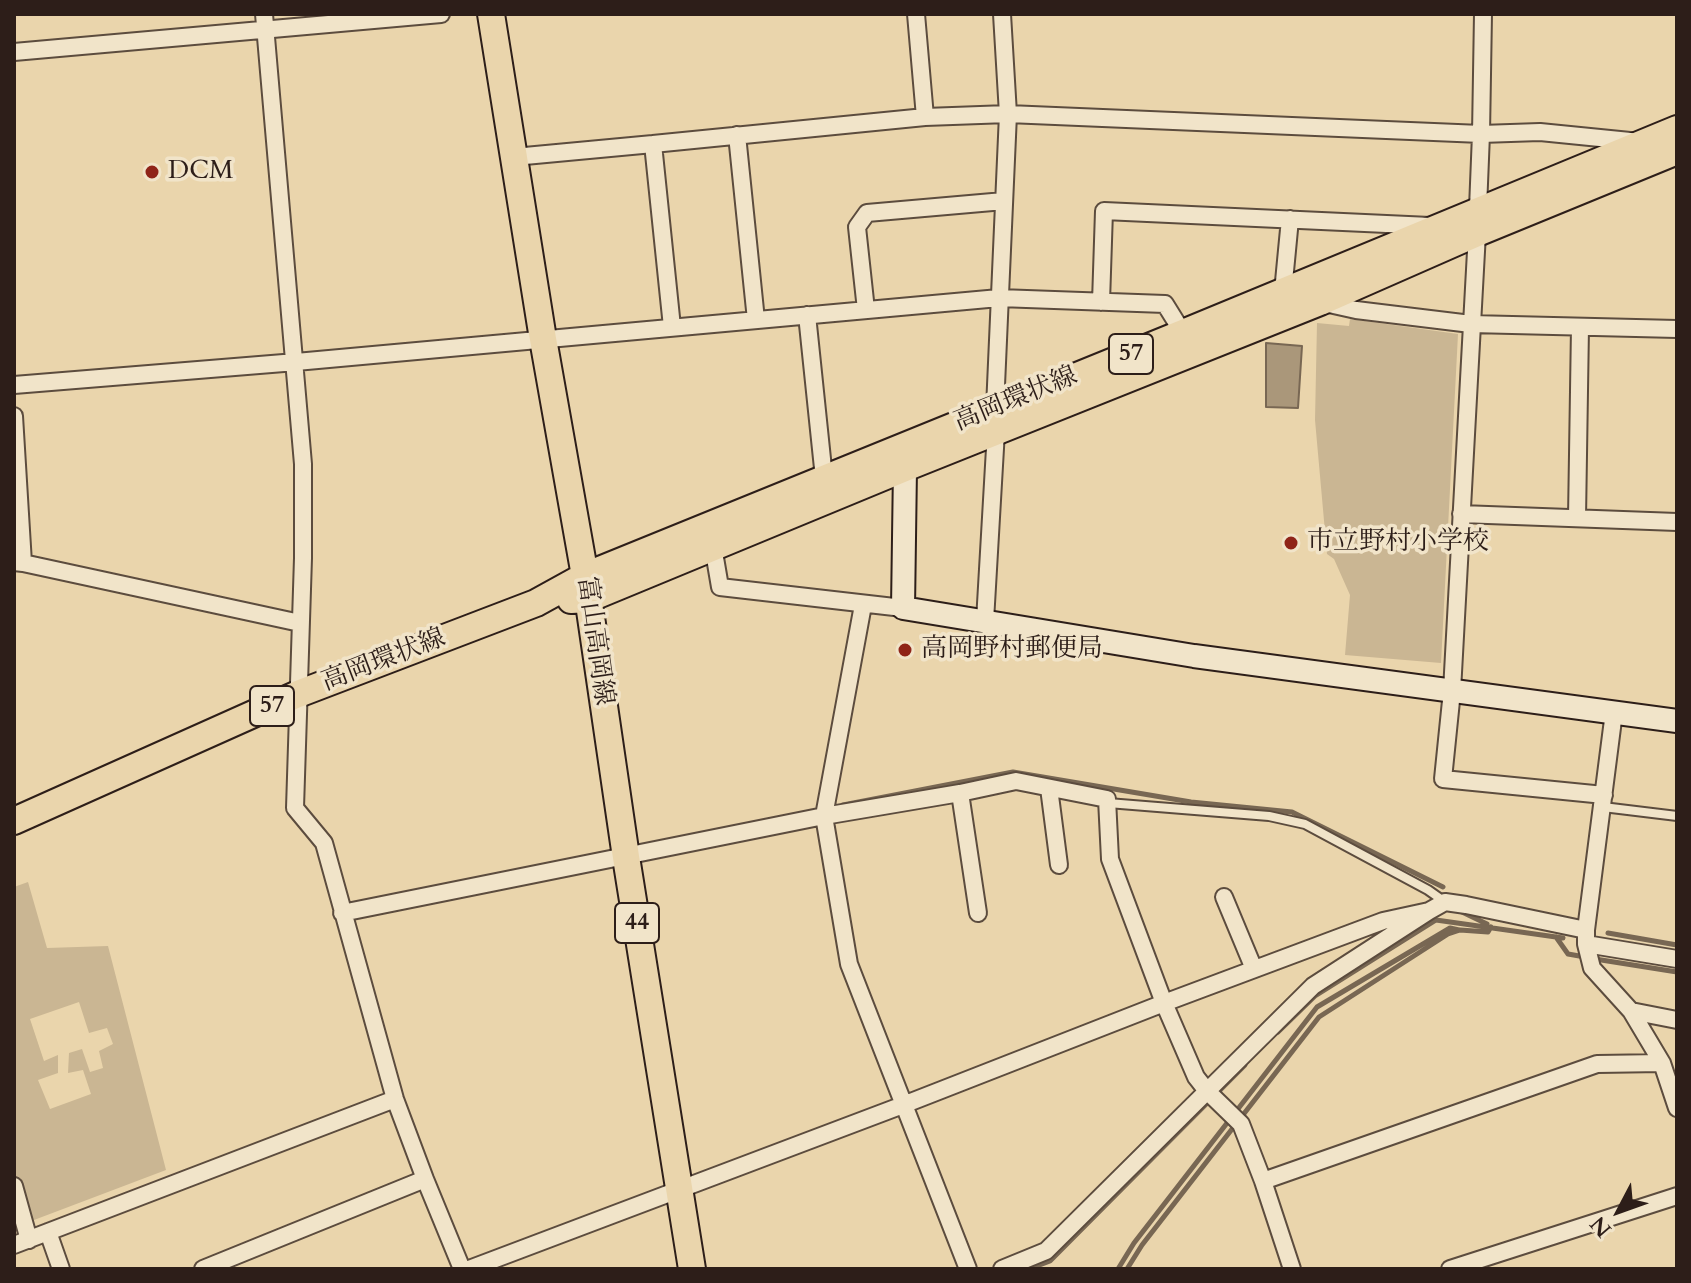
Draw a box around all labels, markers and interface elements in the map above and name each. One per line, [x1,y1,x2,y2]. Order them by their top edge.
place label: DCM [168,156,233,188]
marker: DCM [143,163,161,181]
road number: 57 [1109,334,1153,374]
street label: 高岡環状線 [950,361,1082,439]
place label: 市立野村小学校 [1307,527,1489,559]
marker: 市立野村小学校 [1282,534,1300,552]
street label: 富山高岡線 [570,574,618,708]
street label: 高岡環状線 [318,623,450,699]
place label: 高岡野村郵便局 [921,634,1103,666]
marker: 高岡野村郵便局 [896,641,914,659]
road number: 57 [250,686,294,726]
road number: 44 [615,903,659,943]
north arrow [1579,1171,1659,1251]
text: N [1583,1210,1618,1244]

